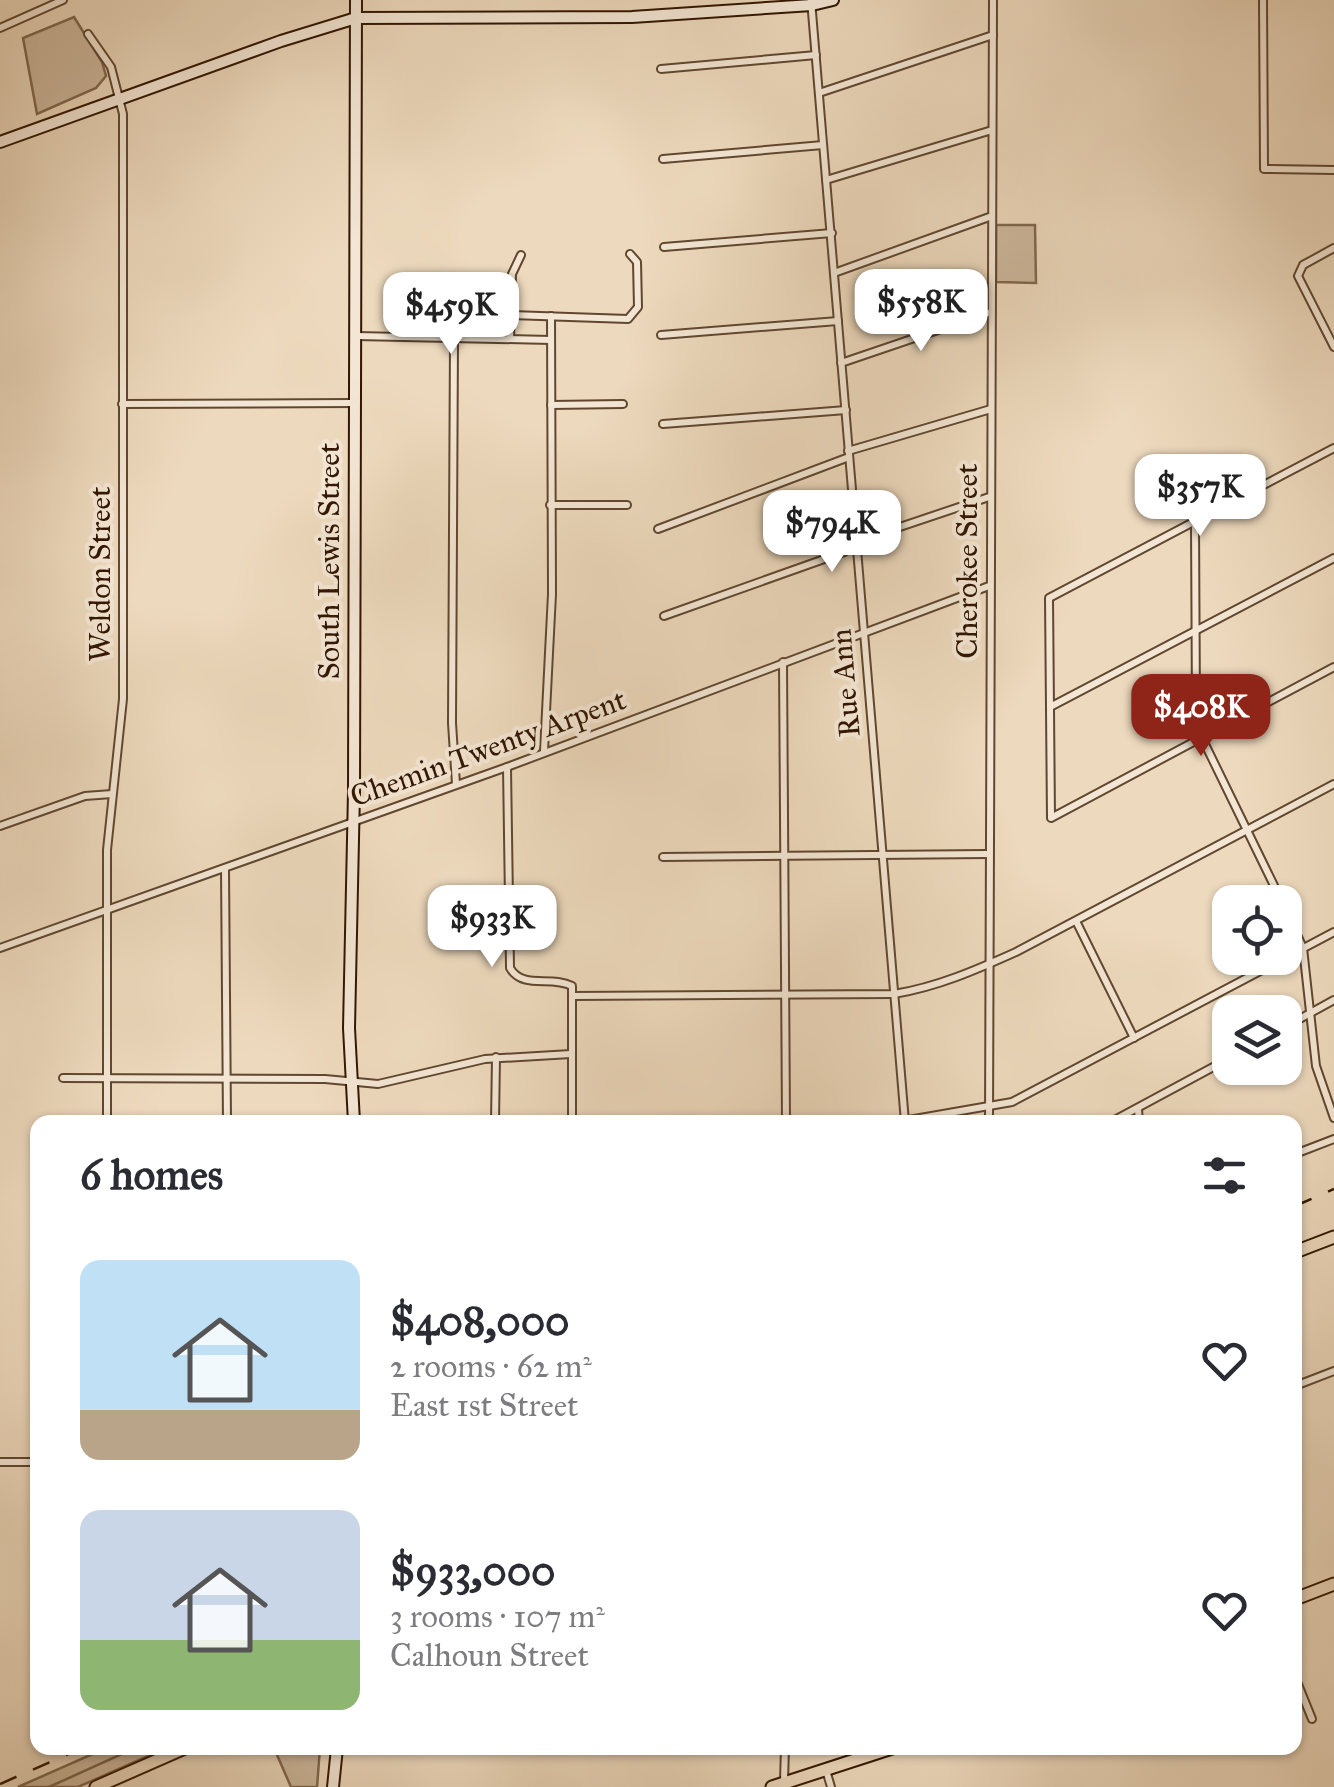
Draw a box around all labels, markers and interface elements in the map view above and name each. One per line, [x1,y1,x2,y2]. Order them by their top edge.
pin: $558K [851,269,991,354]
pin: $459K [381,272,521,357]
text: $558K [877,282,965,321]
text: $459K [405,285,497,324]
street label: South Lewis Street [311,442,347,679]
pin: $357K [1130,454,1270,539]
street label: Cherokee Street [949,463,985,659]
text: $357K [1157,467,1243,506]
street label: Weldon Street [82,486,118,662]
pin: $794K [762,490,902,575]
text: $794K [785,503,879,542]
street label: Rue Ann [822,627,868,739]
pin: $408K [1131,674,1271,759]
street label: Chemin Twenty Arpent [345,681,631,815]
text: $408K [1153,687,1249,726]
pin: $933K [422,885,562,970]
map controls [1212,885,1302,1085]
button: locate [1212,885,1302,975]
text: $933K [450,898,534,937]
button: layers [1212,995,1302,1085]
icon: filters [1197,1148,1252,1203]
text: 6 homes [80,1149,223,1201]
text: $408,000 [390,1295,570,1347]
icon: home [160,1300,280,1420]
icon: heart [1197,1333,1252,1388]
text: 2 rooms · 62 m² [390,1347,592,1386]
text: East 1st Street [390,1386,578,1425]
text: $933,000 [390,1545,556,1597]
icon: home [160,1550,280,1670]
icon: heart [1197,1583,1252,1638]
text: 3 rooms · 107 m² [390,1597,605,1636]
text: Calhoun Street [390,1636,589,1675]

